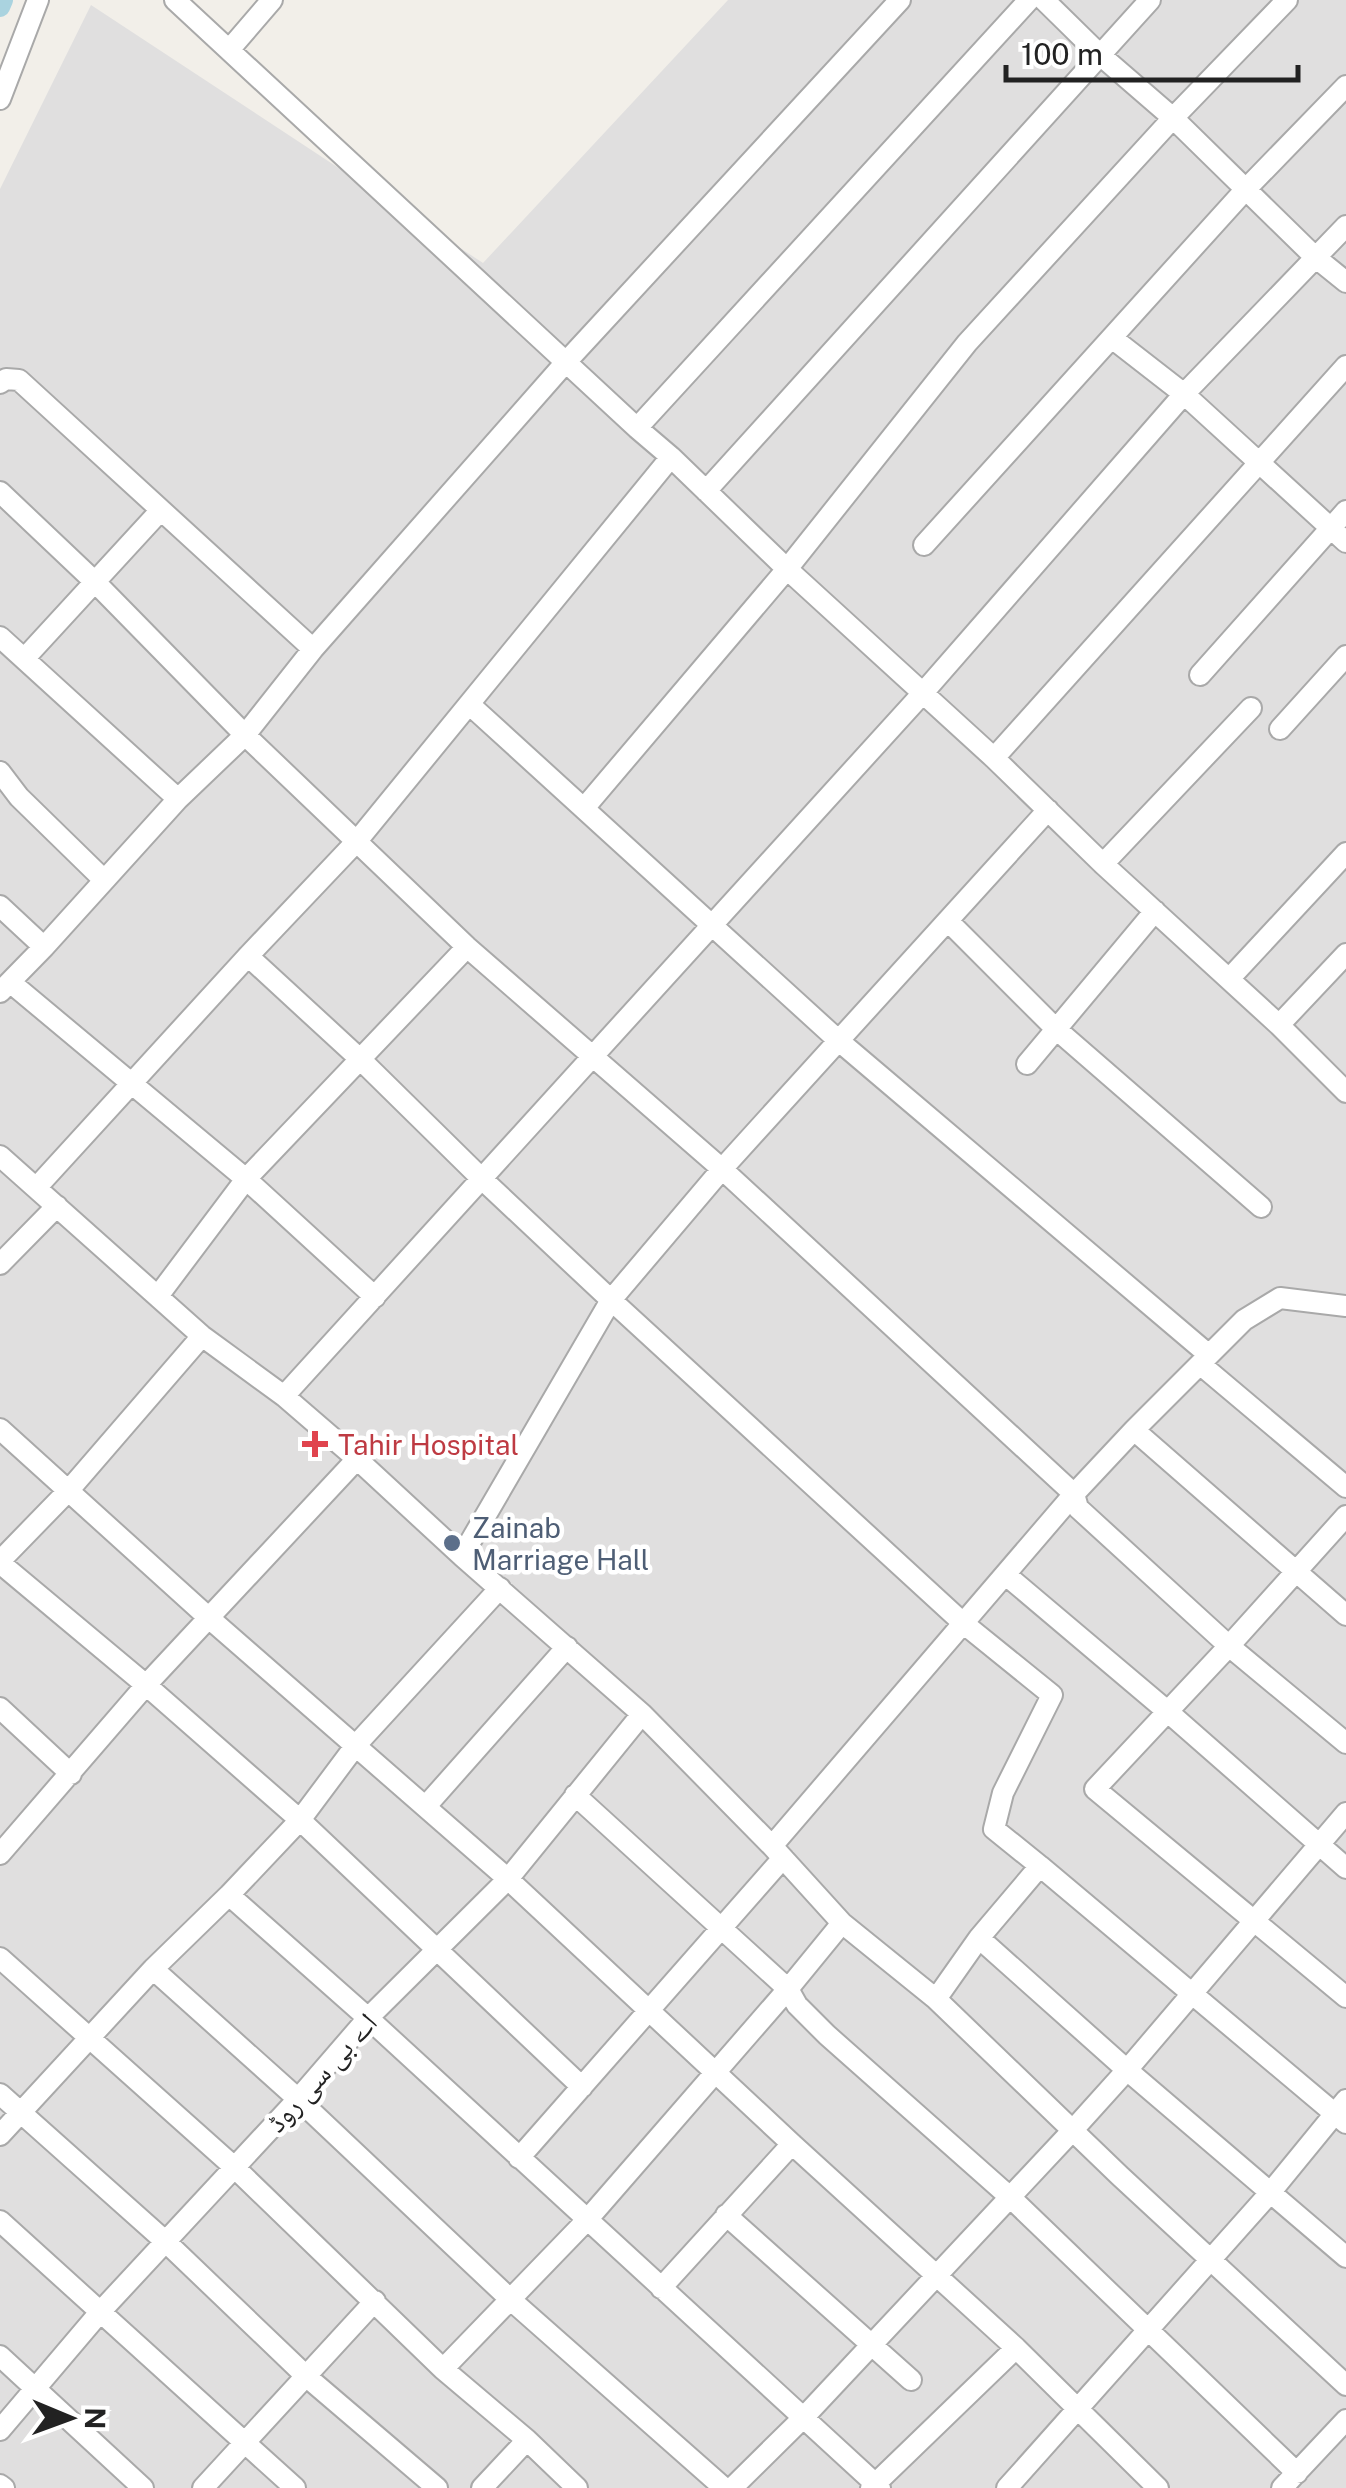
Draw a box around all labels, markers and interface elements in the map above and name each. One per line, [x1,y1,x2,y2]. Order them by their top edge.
scale bar [1006,20,1298,82]
text: 100 m [1021,36,1103,72]
place label: Tahir Hospital [338,1428,519,1461]
marker: Tahir Hospital [302,1431,328,1457]
place label: Zainab Marriage Hall [472,1511,649,1576]
marker: Zainab Marriage Hall [441,1532,463,1554]
street label: اے بی سی روڈ [259,2006,385,2140]
north arrow [20,2368,120,2468]
text: N [79,2407,112,2430]

